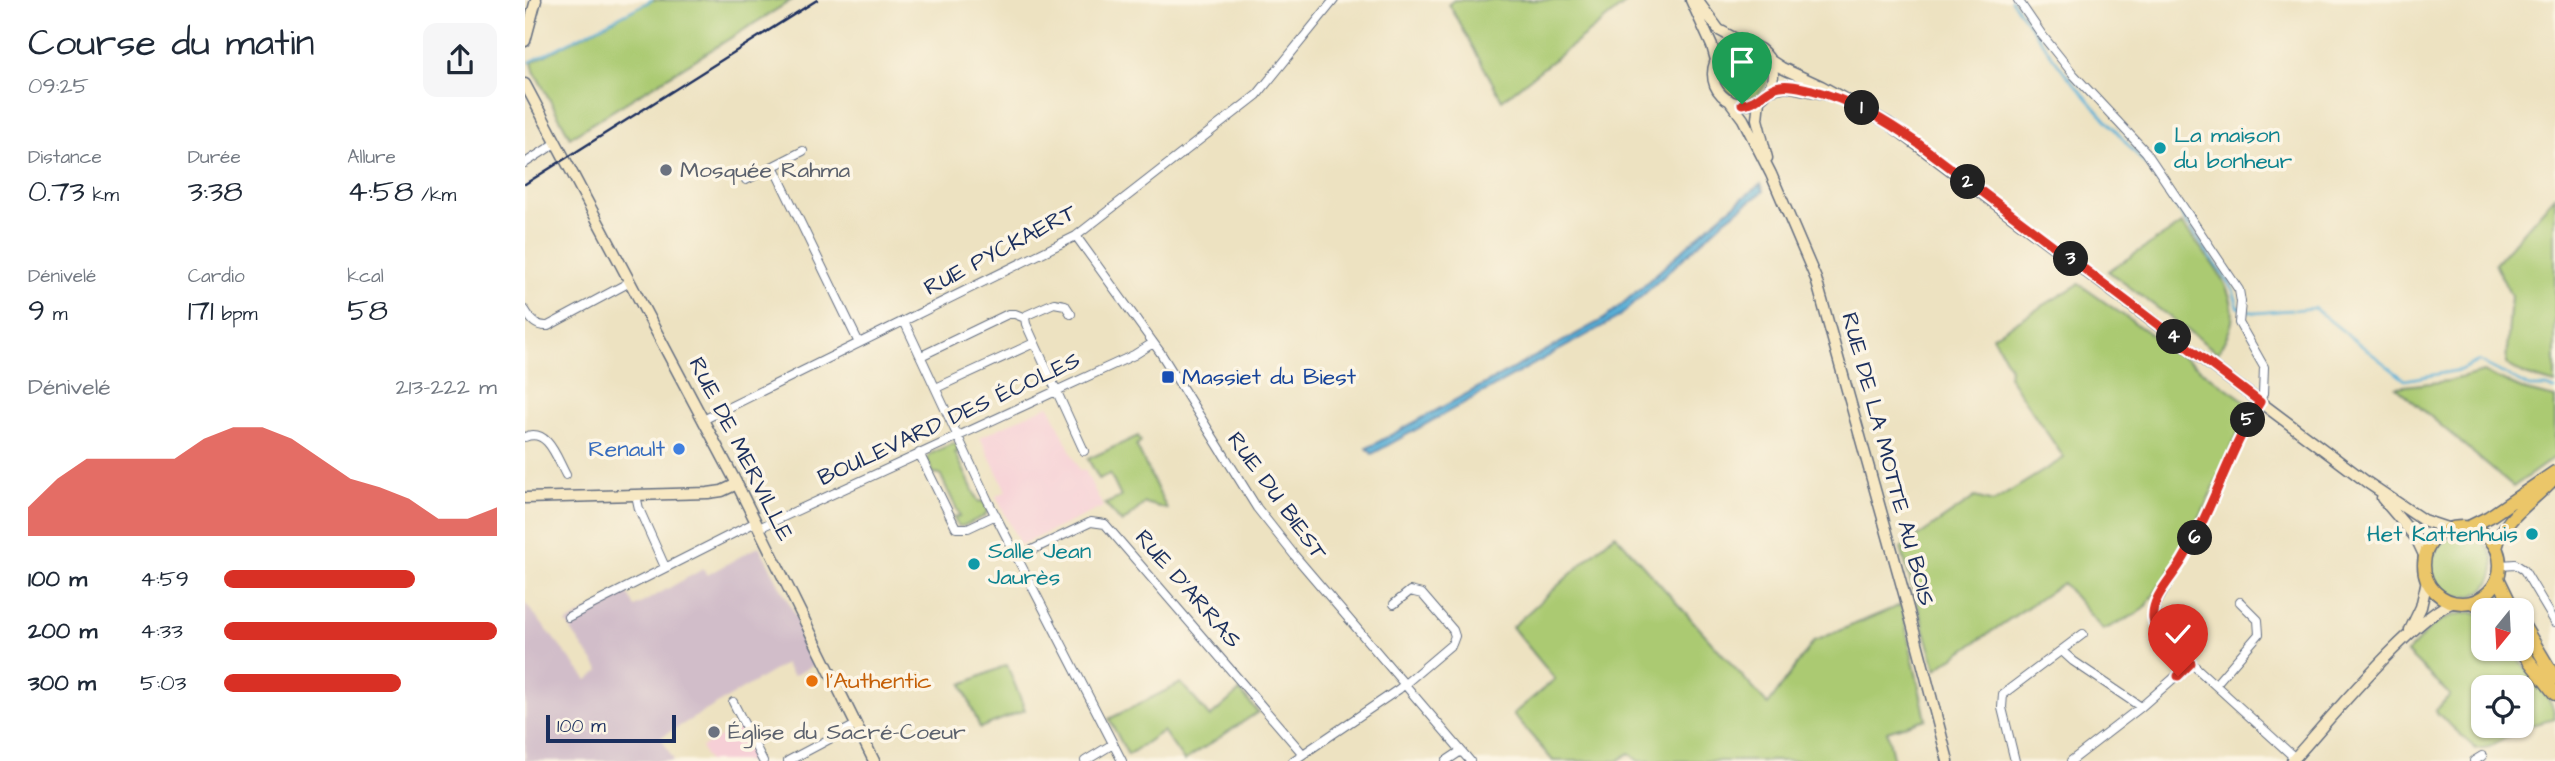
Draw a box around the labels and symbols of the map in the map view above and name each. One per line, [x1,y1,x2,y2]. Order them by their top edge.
pin [1712,32,1772,104]
pin: 1 [1845,90,1879,126]
place label: La maison du bonheur [2174,119,2293,177]
marker: La maison du bonheur [2152,140,2168,156]
place label: Mosquée Rahma [680,154,850,186]
marker: Mosquée Rahma [658,162,674,178]
pin: 2 [1951,164,1985,200]
street label: RUE PYCKAERT [918,196,1082,304]
pin: 3 [2053,242,2089,276]
street label: RUE DE LA MOTTE AU BOIS [1833,309,1943,609]
pin: 4 [2157,320,2191,354]
street label: BOULEVARD DES ÉCOLES [813,344,1086,494]
street label: RUE DE MERVILLE [681,352,801,547]
place label: Massiet du Biest [1182,361,1357,393]
marker: Massiet du Biest [1160,369,1176,385]
pin: 5 [2231,402,2265,438]
street label: RUE DU BIEST [1219,425,1335,567]
place label: Renault [588,433,666,465]
marker: Renault [671,441,687,457]
place label: Het Kattenhuis [2367,518,2518,550]
pin: 6 [2177,520,2213,556]
street label: RUE D'ARRAS [1127,523,1249,655]
marker: Het Kattenhuis [2524,526,2540,542]
place label: Salle Jean Jaurès [988,535,1091,593]
marker: Salle Jean Jaurès [966,556,982,572]
north arrow [2471,598,2534,662]
pin [2148,604,2208,676]
place label: l’Authentic [826,665,932,697]
marker: l’Authentic [804,673,820,689]
scale bar [546,712,675,744]
place label: Église du Sacré-Coeur [728,716,966,749]
marker: Église du Sacré-Coeur [706,724,722,740]

